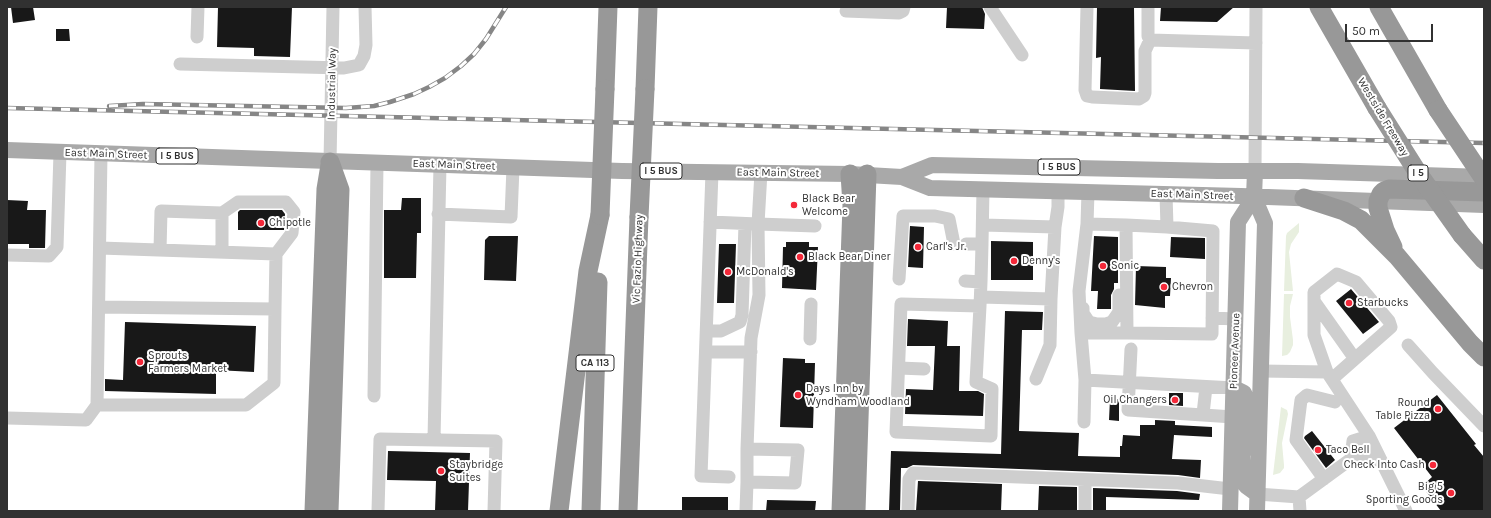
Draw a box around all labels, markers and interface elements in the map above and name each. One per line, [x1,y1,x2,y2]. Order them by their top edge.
scale bar [1347,16,1435,42]
text: 50 m [1352,24,1380,38]
street label: Industrial Way [325,48,339,120]
street label: Westside Freeway [1354,75,1412,159]
street label: East Main Street [64,146,148,162]
road number: I 5 BUS [156,148,198,164]
street label: East Main Street [412,157,496,173]
road number: I 5 BUS [1038,159,1080,175]
road number: I 5 BUS [640,163,682,179]
road number: I 5 [1408,165,1428,181]
street label: East Main Street [736,166,820,180]
street label: East Main Street [1150,187,1234,203]
place label: Black Bear Welcome [802,192,855,218]
marker: Black Bear Welcome [789,200,799,210]
street label: Vic Fazio Highway [630,214,646,304]
place label: Chipotle [269,216,311,230]
marker: Chipotle [256,218,266,228]
place label: Carl's Jr. [926,240,966,254]
marker: Carl's Jr. [913,242,923,252]
place label: Black Bear Diner [808,250,890,264]
marker: Black Bear Diner [795,252,805,262]
place label: Denny's [1022,254,1061,268]
marker: Denny's [1009,256,1019,266]
place label: Sonic [1111,259,1139,273]
marker: Sonic [1098,261,1108,271]
place label: McDonald's [736,265,794,279]
marker: McDonald's [723,267,733,277]
place label: Chevron [1172,280,1213,294]
marker: Chevron [1159,282,1169,292]
place label: Starbucks [1357,296,1409,310]
marker: Starbucks [1344,298,1354,308]
street label: Pioneer Avenue [1227,313,1243,389]
place label: Sprouts Farmers Market [148,349,227,375]
road number: CA 113 [576,355,614,371]
marker: Sprouts Farmers Market [135,357,145,367]
place label: Days Inn by Wyndham Woodland [806,382,910,408]
marker: Days Inn by Wyndham Woodland [793,390,803,400]
place label: Oil Changers [1103,393,1167,407]
marker: Oil Changers [1170,395,1180,405]
place label: Round Table Pizza [1376,396,1430,422]
marker: Round Table Pizza [1433,404,1443,414]
place label: Taco Bell [1326,443,1370,457]
marker: Taco Bell [1313,445,1323,455]
place label: Staybridge Suites [449,458,503,484]
place label: Check Into Cash [1344,458,1425,472]
marker: Check Into Cash [1428,460,1438,470]
marker: Staybridge Suites [436,466,446,476]
place label: Big 5 Sporting Goods [1366,480,1443,506]
marker: Big 5 Sporting Goods [1446,488,1456,498]

